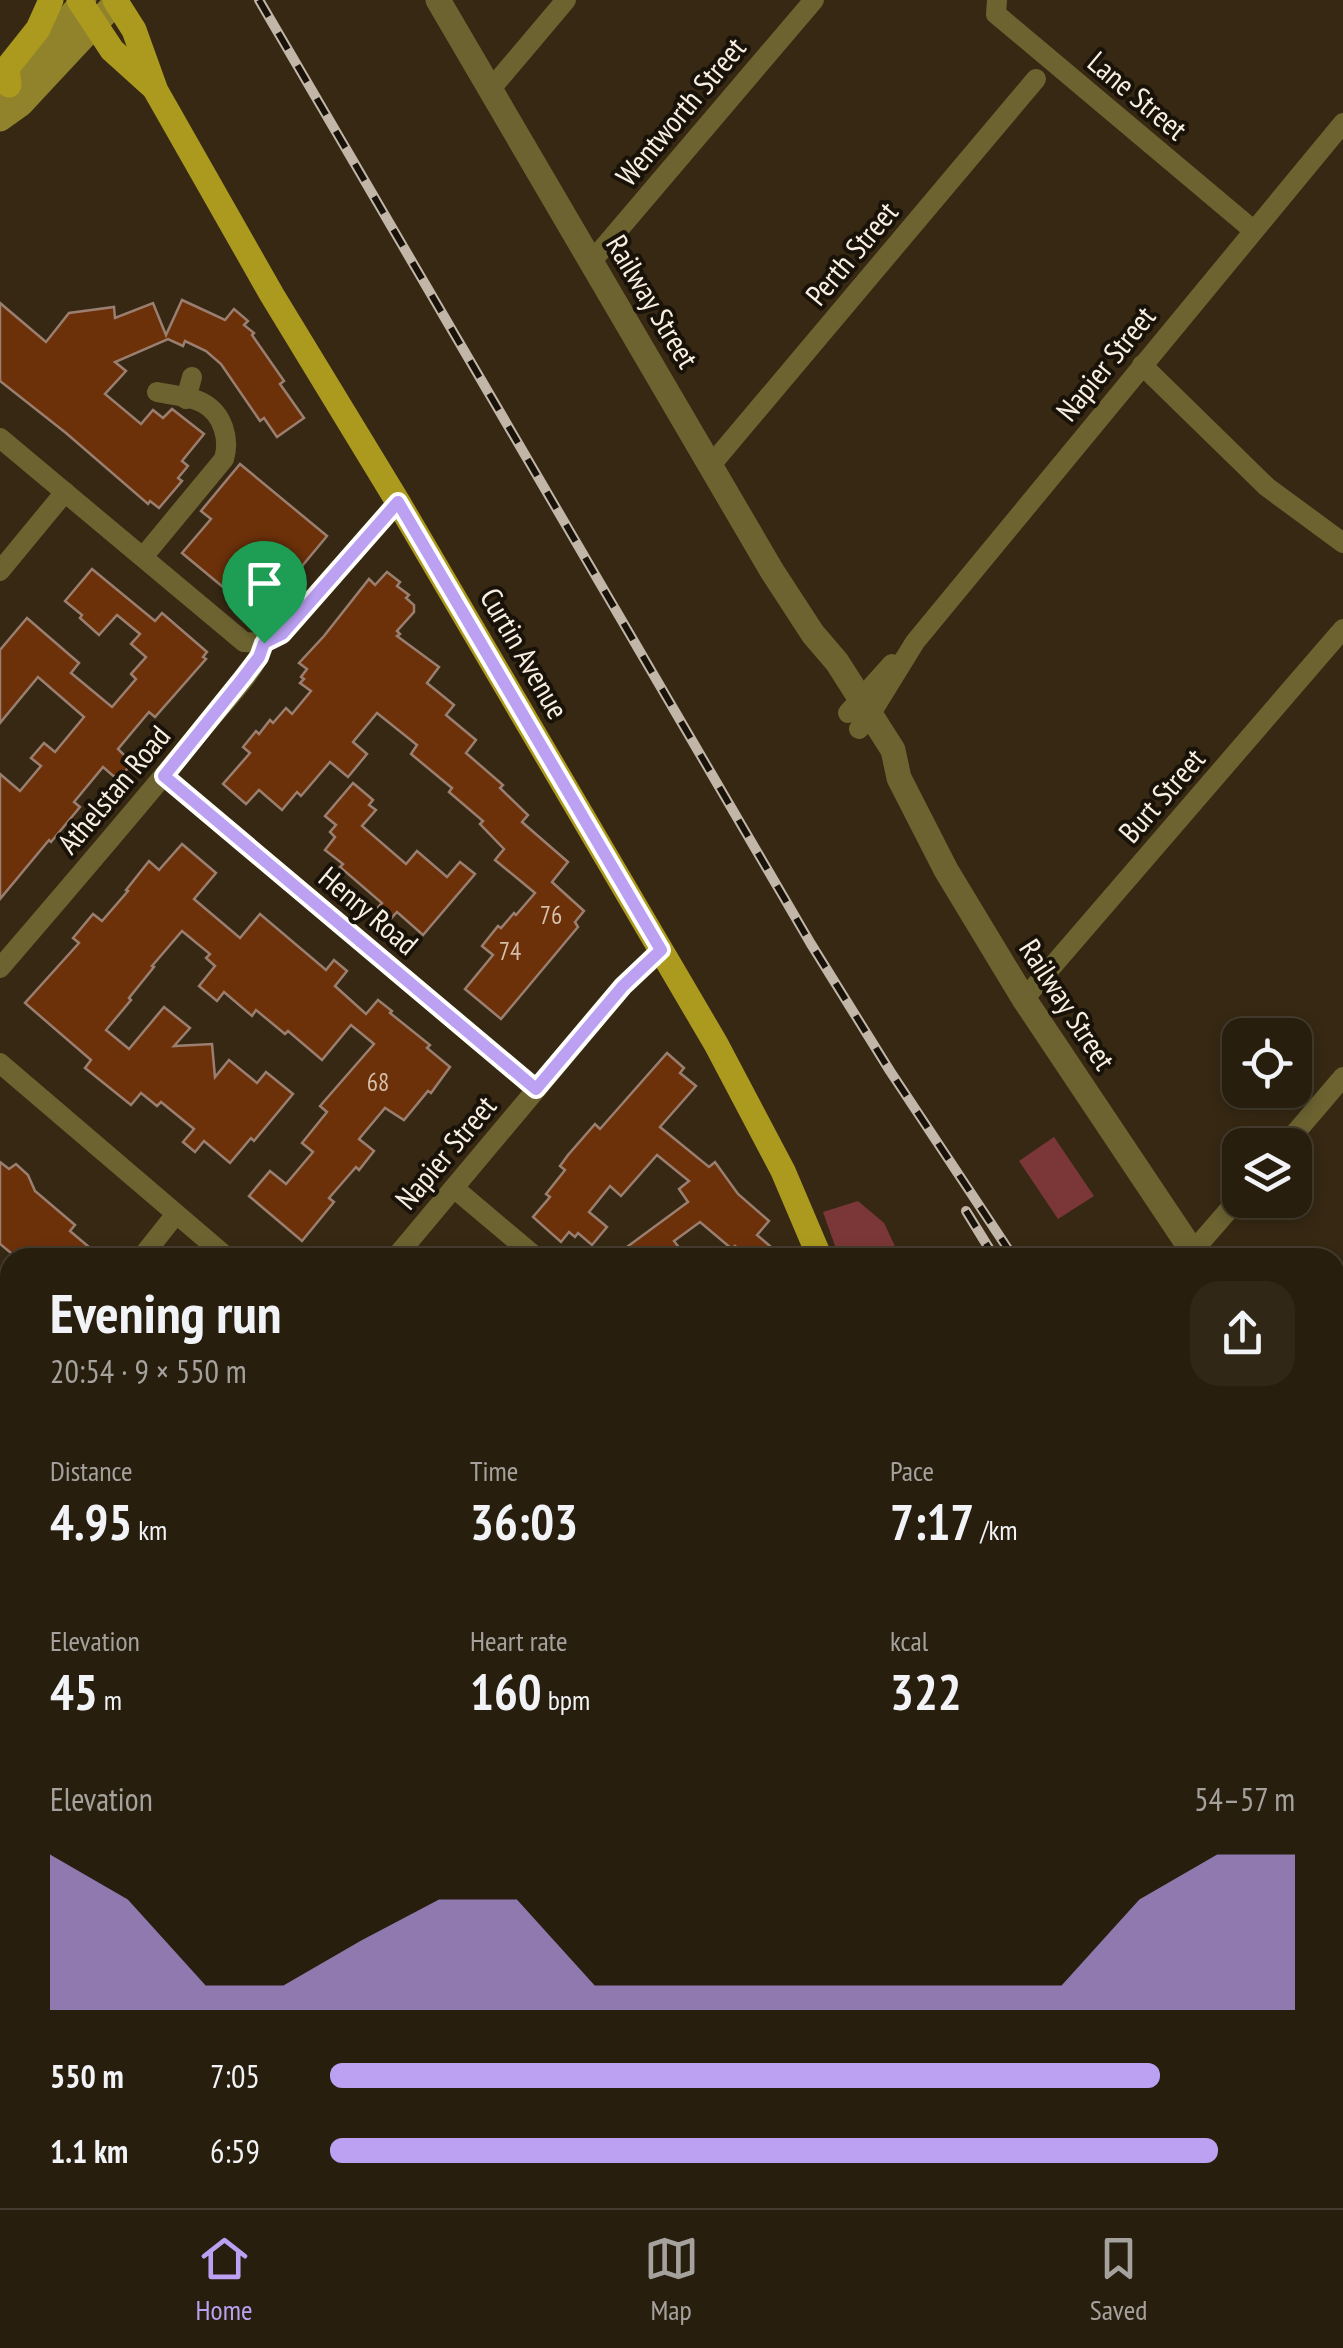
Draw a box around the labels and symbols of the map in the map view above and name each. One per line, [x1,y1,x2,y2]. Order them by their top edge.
street label: Wentworth Street [607,28,754,193]
street label: Lane Street [1080,42,1196,148]
street label: Perth Street [796,192,906,313]
street label: Railway Street [598,227,708,375]
street label: Napier Street [1047,297,1164,428]
pin [222,541,307,644]
street label: Curtin Avenue [472,581,578,725]
street label: Athelstan Road [48,717,178,861]
street label: Burt Street [1109,739,1213,850]
street label: Henry Road [311,857,427,963]
house number: 76 [540,899,562,931]
street label: Railway Street [1011,931,1125,1078]
house number: 74 [499,935,521,967]
house number: 68 [367,1066,389,1098]
street label: Napier Street [386,1087,504,1217]

